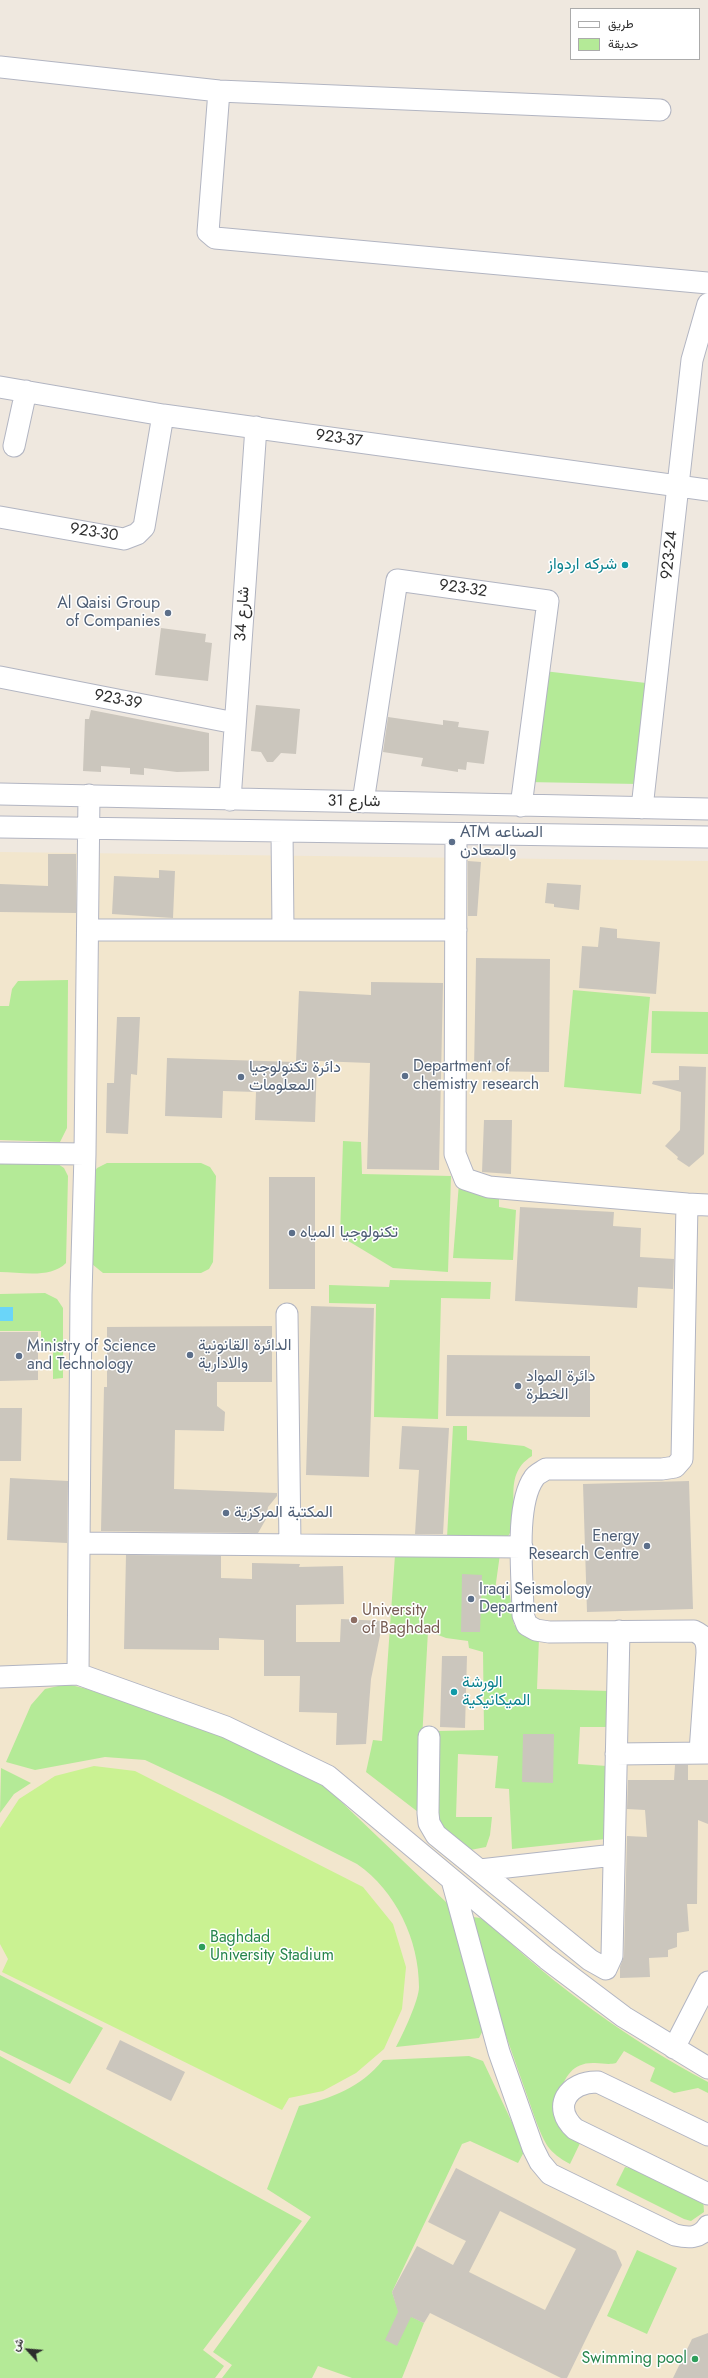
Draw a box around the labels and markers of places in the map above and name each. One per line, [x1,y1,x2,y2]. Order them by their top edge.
place label: شركه اردواز [548,555,617,575]
marker: شركه اردواز [620,560,630,570]
place label: Al Qaisi Group of Companies [57,594,160,632]
marker: Al Qaisi Group of Companies [163,608,173,618]
place label: ATM الصناعه والمعادن [460,823,543,861]
marker: ATM الصناعه والمعادن [447,837,457,847]
place label: Department of chemistry research [413,1057,539,1095]
place label: دائرة تكنولوجيا المعلومات [249,1058,341,1096]
marker: Department of chemistry research [400,1071,410,1081]
marker: دائرة تكنولوجيا المعلومات [236,1072,246,1082]
place label: تكنولوجيا المياه [300,1223,398,1243]
marker: تكنولوجيا المياه [287,1228,297,1238]
place label: الدائرة القانونية والادارية [198,1336,291,1374]
place label: Ministry of Science and Technology [27,1337,156,1375]
marker: الدائرة القانونية والادارية [185,1350,195,1360]
marker: Ministry of Science and Technology [14,1351,24,1361]
place label: دائرة المواد الخطرة [526,1367,595,1405]
marker: دائرة المواد الخطرة [513,1381,523,1391]
place label: المكتبة المركزية [234,1503,333,1523]
marker: المكتبة المركزية [221,1508,231,1518]
place label: Energy Research Centre [528,1527,639,1565]
marker: Energy Research Centre [642,1541,652,1551]
place label: Iraqi Seismology Department [479,1580,592,1618]
marker: Iraqi Seismology Department [466,1594,476,1604]
place label: University of Baghdad [362,1601,440,1639]
marker: University of Baghdad [349,1615,359,1625]
place label: الورشة الميكانيكية [462,1673,530,1711]
marker: الورشة الميكانيكية [449,1687,459,1697]
place label: Baghdad University Stadium [210,1928,334,1966]
marker: Baghdad University Stadium [197,1942,207,1952]
place label: Swimming pool [581,2349,687,2369]
marker: Swimming pool [690,2354,700,2364]

